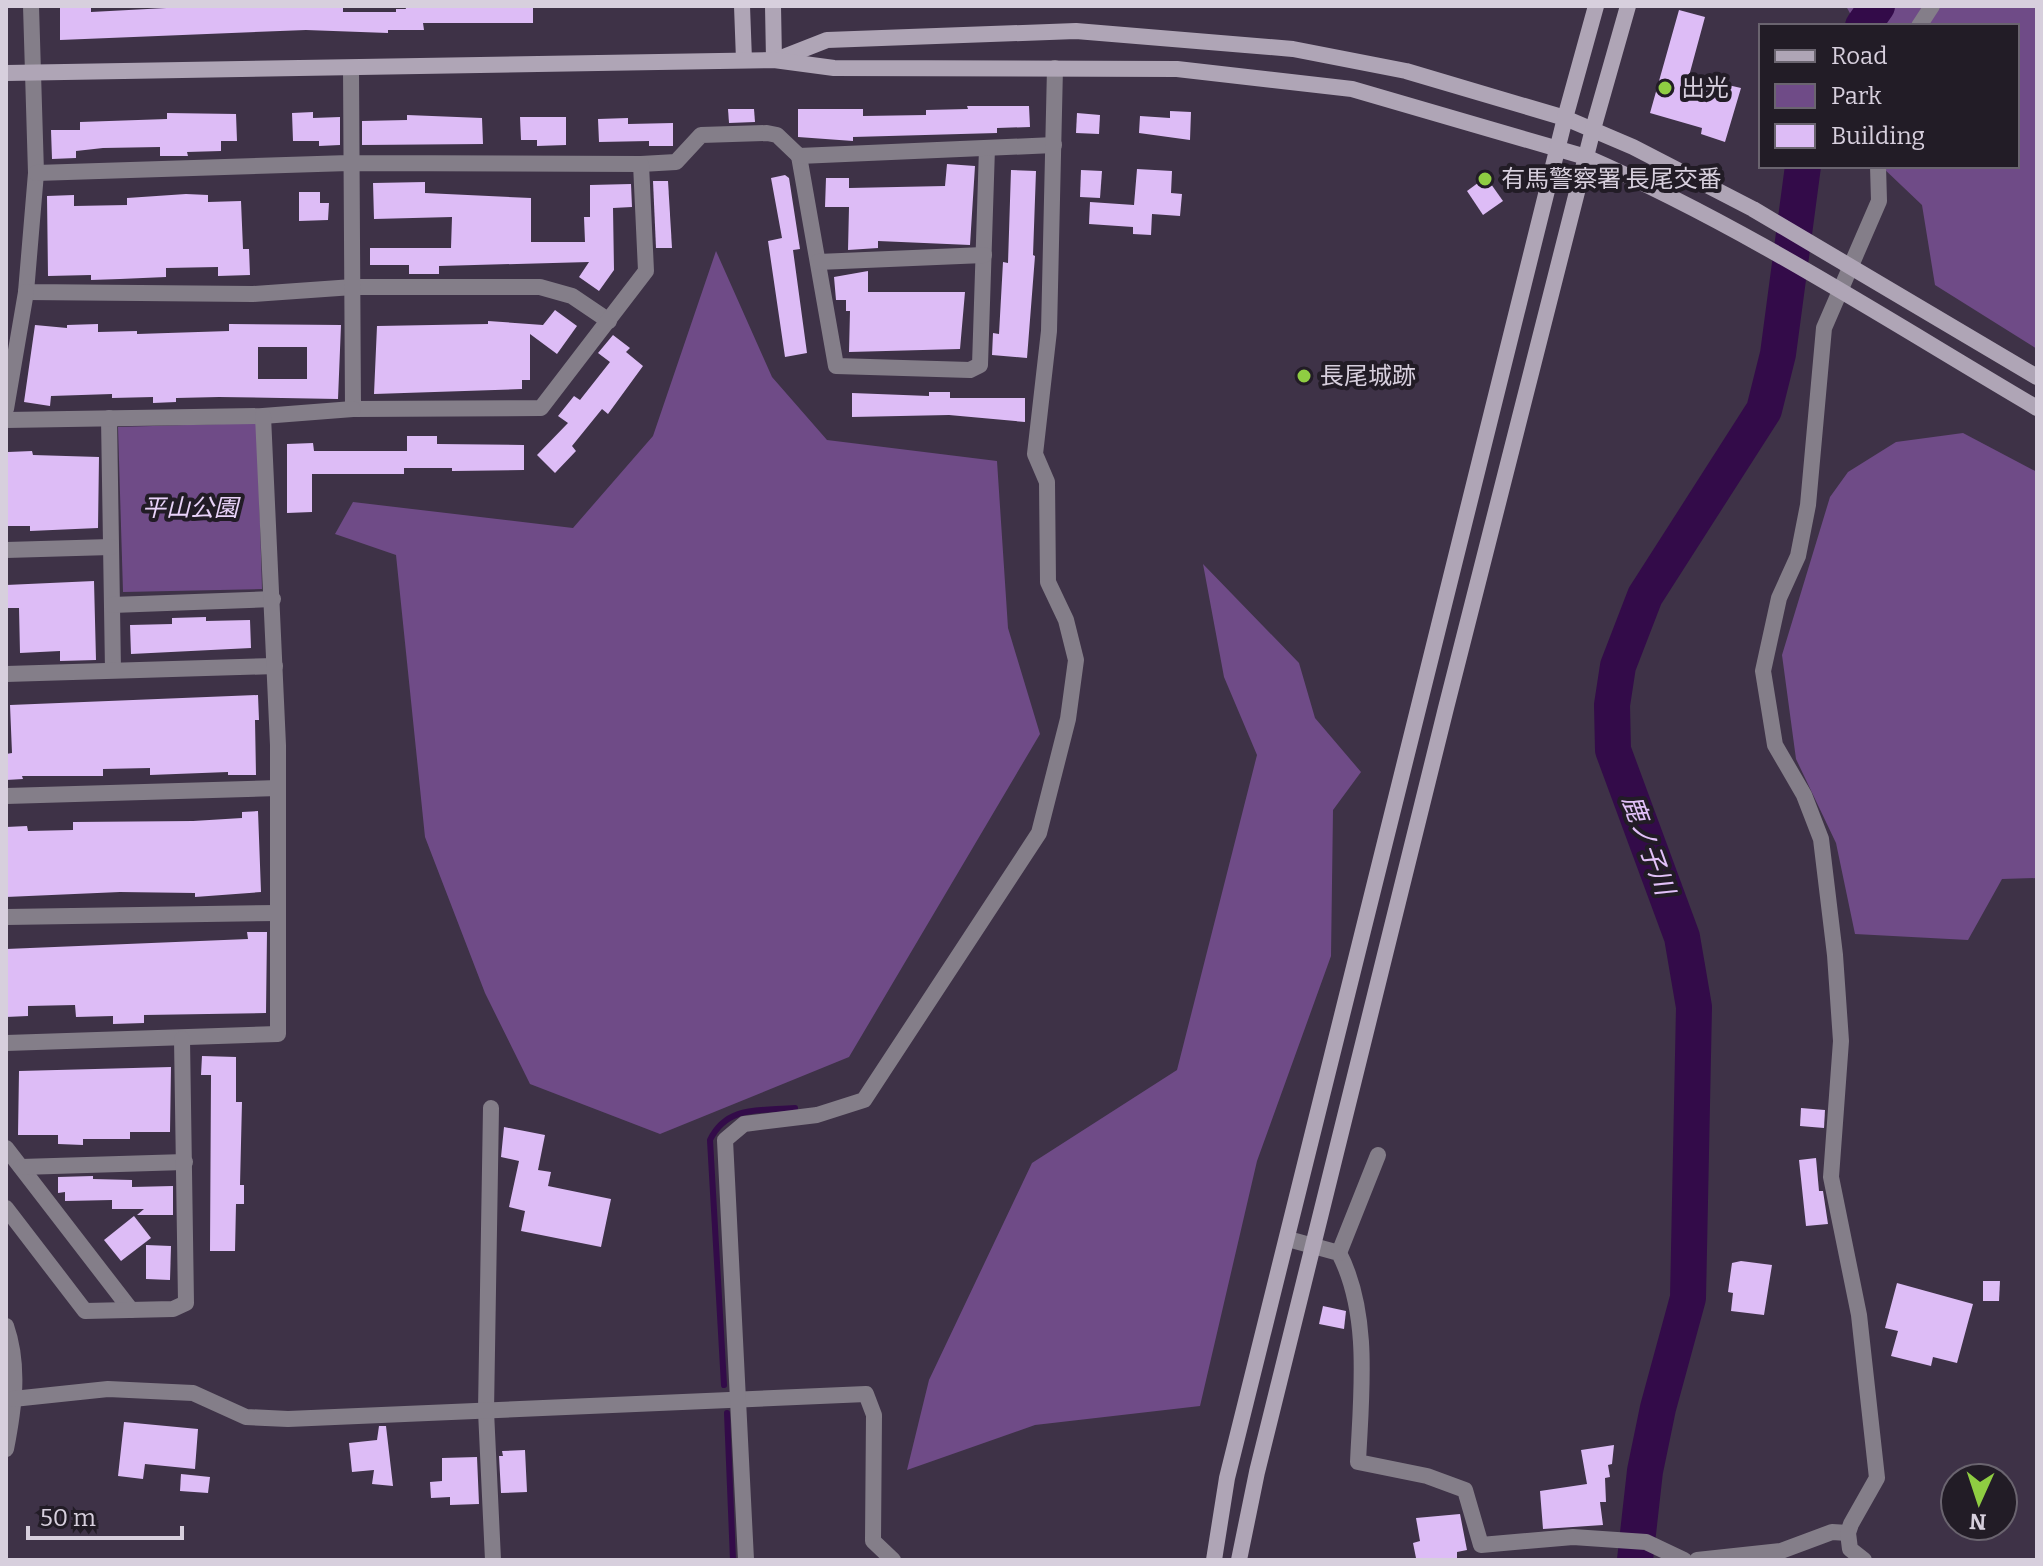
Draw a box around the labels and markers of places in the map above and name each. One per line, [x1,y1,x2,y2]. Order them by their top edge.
place label: 出光 [1681,74,1729,102]
marker: 出光 [1656,79,1674,97]
place label: 有馬警察署 長尾交番 [1501,165,1722,193]
marker: 有馬警察署 長尾交番 [1476,170,1494,188]
place label: 長尾城跡 [1320,362,1416,390]
marker: 長尾城跡 [1295,367,1313,385]

